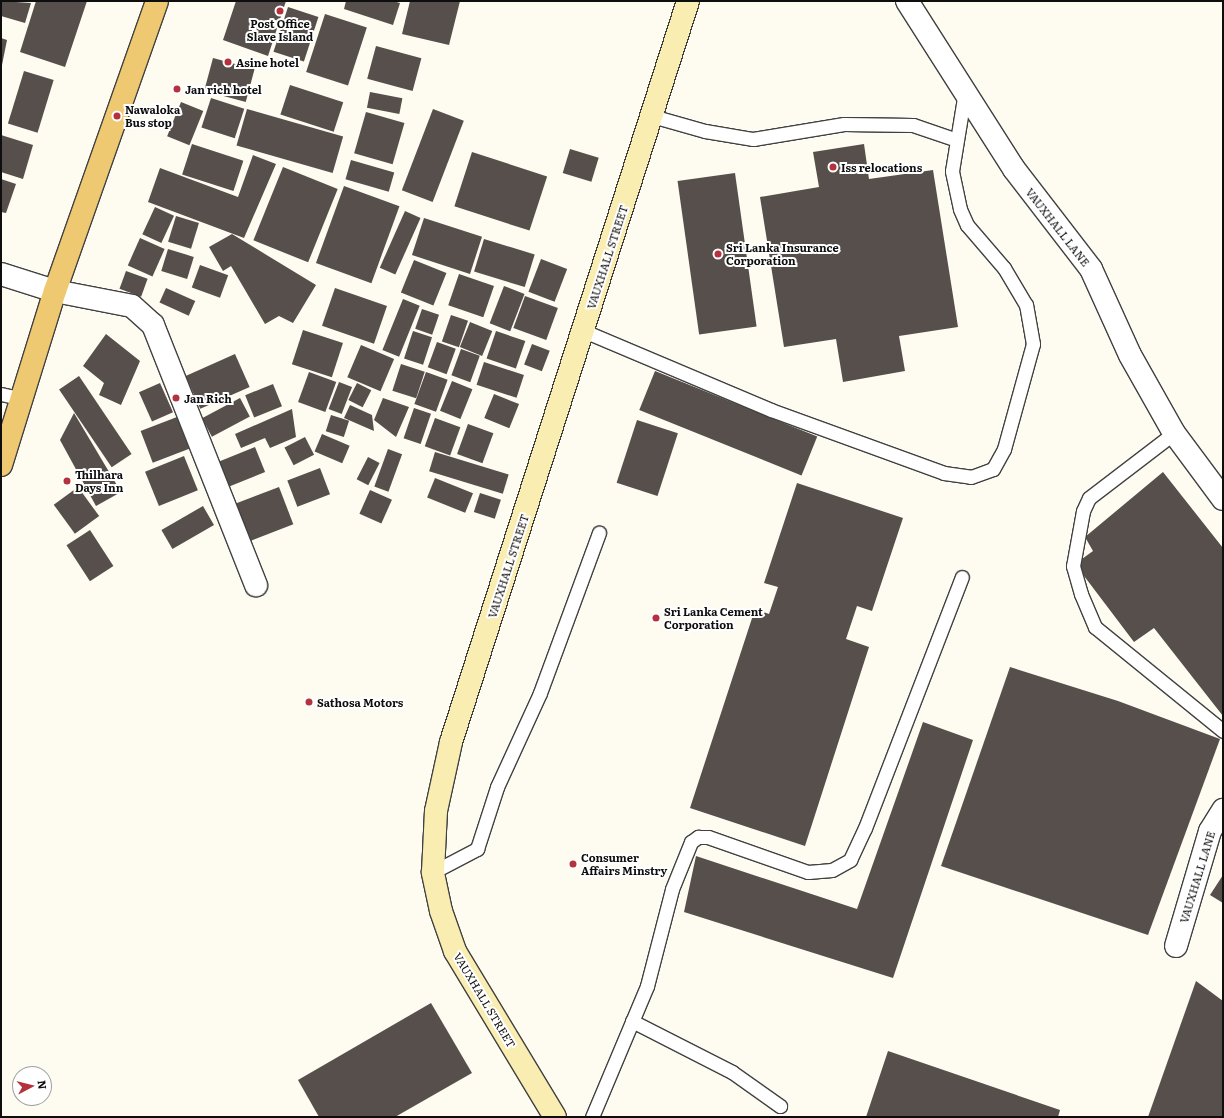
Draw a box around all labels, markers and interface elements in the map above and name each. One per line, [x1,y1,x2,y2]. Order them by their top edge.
marker: Post Office Slave Island [275,6,285,16]
place label: Post Office Slave Island [247,17,313,43]
place label: Asine hotel [236,55,299,69]
marker: Asine hotel [223,57,233,67]
place label: Jan rich hotel [185,82,262,96]
marker: Jan rich hotel [172,84,182,94]
place label: Nawaloka Bus stop [125,103,180,129]
marker: Nawaloka Bus stop [112,111,122,121]
place label: Iss relocations [841,160,922,174]
marker: Iss relocations [828,162,838,172]
street label: VAUXHALL LANE [1023,185,1093,269]
street label: VAUXHALL STREET [584,203,630,311]
place label: Sri Lanka Insurance Corporation [726,241,839,267]
marker: Sri Lanka Insurance Corporation [713,249,723,259]
place label: Jan Rich [184,391,232,405]
marker: Jan Rich [171,393,181,403]
place label: Thilhara Days Inn [75,468,123,494]
marker: Thilhara Days Inn [62,476,72,486]
street label: VAUXHALL STREET [485,512,531,620]
place label: Sri Lanka Cement Corporation [664,605,763,631]
marker: Sri Lanka Cement Corporation [651,613,661,623]
place label: Sathosa Motors [317,695,403,709]
marker: Sathosa Motors [304,697,314,707]
street label: VAUXHALL LANE [1177,829,1217,925]
place label: Consumer Affairs Minstry [581,851,667,877]
marker: Consumer Affairs Minstry [568,859,578,869]
street label: VAUXHALL STREET [451,950,519,1050]
north arrow [12,1066,52,1106]
text: N [34,1079,51,1090]

